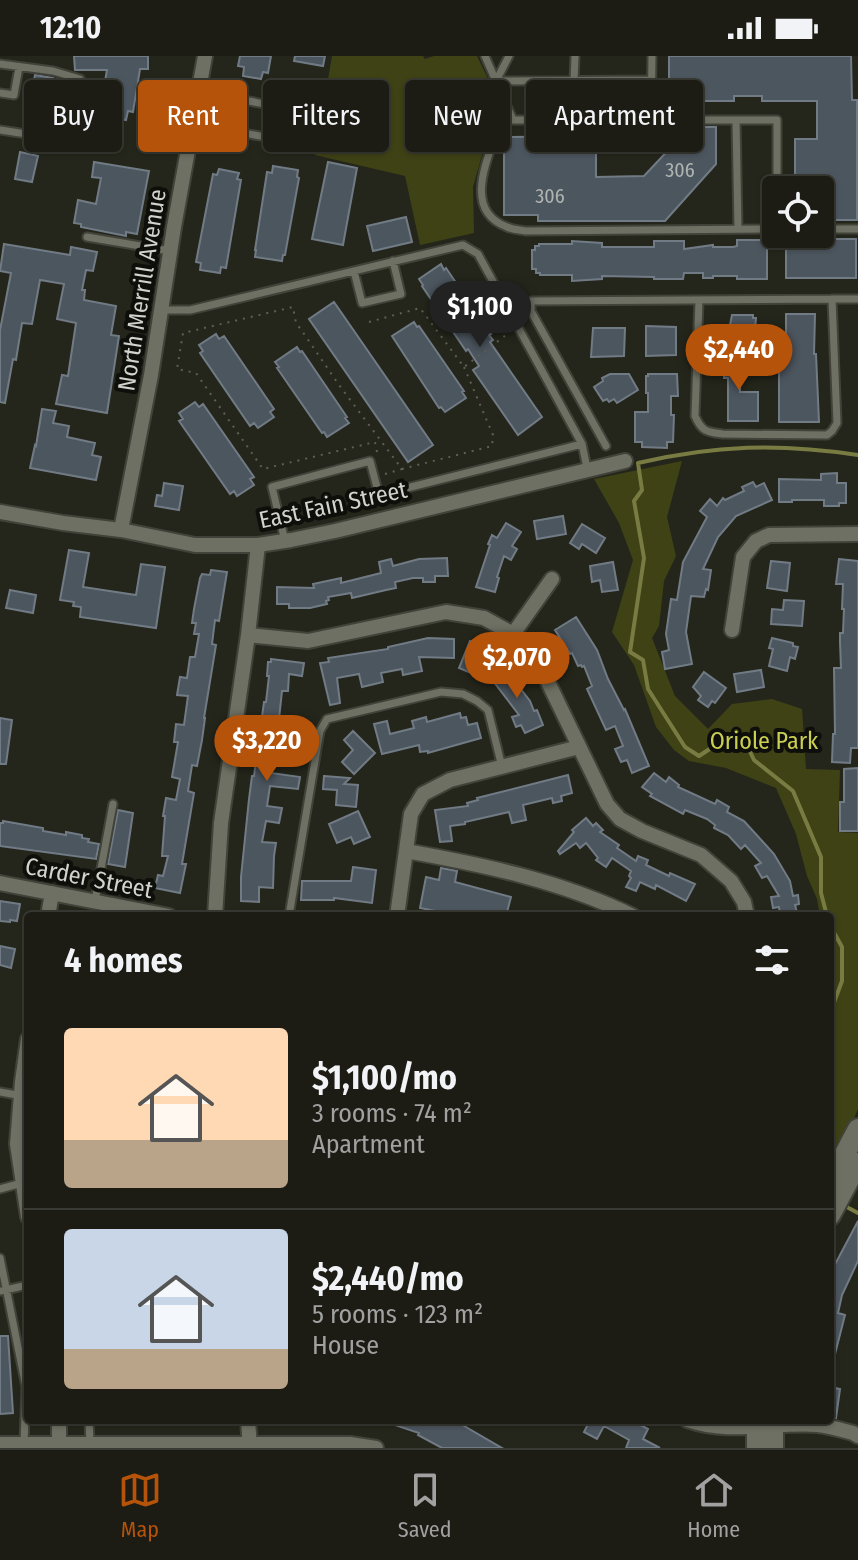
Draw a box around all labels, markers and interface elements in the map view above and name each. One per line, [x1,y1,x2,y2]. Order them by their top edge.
text: 12:10 [40,10,102,46]
chip: Buy [24,80,122,152]
chip: Rent [138,80,247,152]
chip: Filters [263,80,389,152]
chip: New [405,80,510,152]
chip: Apartment [526,80,703,152]
house number: 306 [665,158,695,182]
map controls [762,176,834,248]
button: locate [762,176,834,248]
house number: 306 [535,184,565,208]
street label: North Merrill Avenue [112,187,172,393]
pin: $1,100 [415,281,545,349]
text: $1,100 [447,291,513,322]
pin: $2,440 [674,324,804,392]
text: $2,440 [704,334,774,365]
street label: East Fain Street [256,476,410,534]
pin: $2,070 [452,632,582,700]
text: $2,070 [482,642,552,673]
pin: $3,220 [202,715,332,783]
text: $3,220 [232,725,302,756]
park label: Oriole Park [710,727,819,755]
street label: Carder Street [23,852,155,904]
icon: filters [750,938,794,982]
text: 4 homes [64,940,183,981]
text: $1,100/mo [312,1057,457,1098]
icon: home [128,1060,224,1156]
text: 3 rooms · 74 m² [312,1098,472,1129]
text: Apartment [312,1129,425,1160]
text: $2,440/mo [312,1258,464,1299]
icon: home [128,1261,224,1357]
text: 5 rooms · 123 m² [312,1299,483,1330]
text: House [312,1330,379,1361]
tab: Map [118,1468,162,1543]
tab: Saved [398,1468,452,1543]
tab: Home [687,1468,740,1543]

